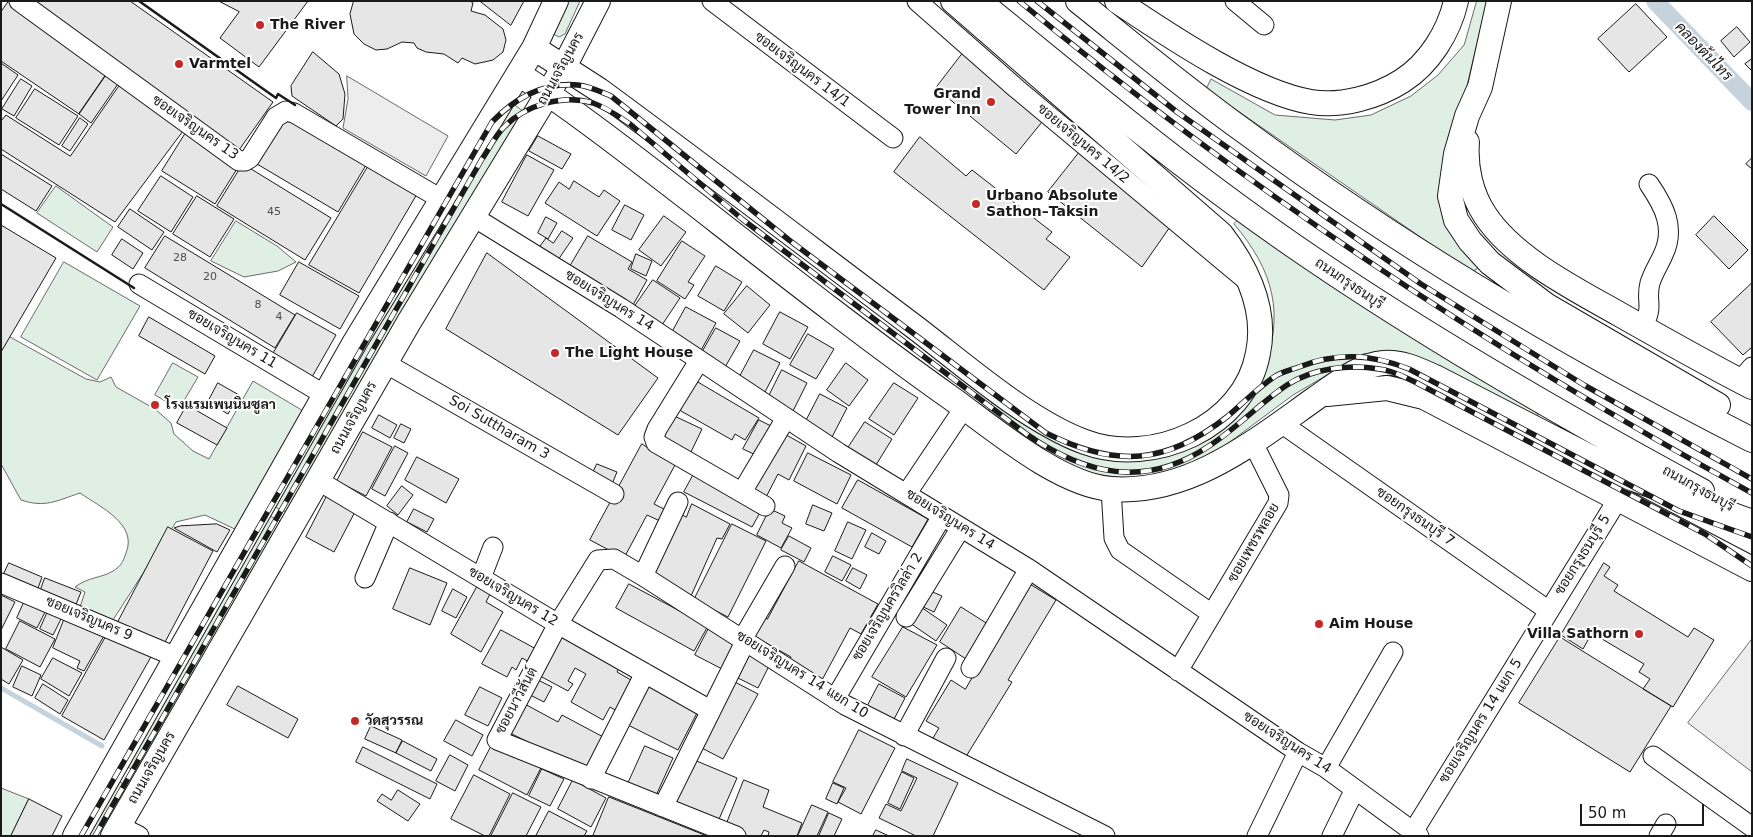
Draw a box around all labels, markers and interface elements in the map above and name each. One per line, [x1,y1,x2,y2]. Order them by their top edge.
place label: The River [270,17,345,33]
marker: The River [254,19,266,31]
water label: คลองต้นไทร [1670,19,1736,85]
street label: ซอยเจริญนคร 14/1 [751,29,853,111]
street label: ถนนเจริญนคร [534,30,588,108]
place label: Varmtel [189,56,251,72]
marker: Varmtel [173,58,185,70]
place label: Grand Tower Inn [904,86,981,118]
street label: ซอยเจริญนคร 13 [148,92,242,164]
marker: Grand Tower Inn [985,96,997,108]
street label: ซอยเจริญนคร 14/2 [1033,100,1133,188]
place label: Urbano Absolute Sathon–Taksin [986,188,1118,220]
marker: Urbano Absolute Sathon–Taksin [970,198,982,210]
house number: 45 [267,205,281,219]
house number: 28 [173,251,187,265]
street label: ถนนกรุงธนบุรี [1311,255,1387,313]
street label: ซอยเจริญนคร 14 [561,267,657,335]
house number: 20 [203,270,217,284]
house number: 8 [255,298,261,312]
street label: ซอยเจริญนคร 11 [184,306,280,372]
house number: 4 [276,310,282,324]
place label: The Light House [565,345,693,361]
marker: The Light House [549,347,561,359]
street label: ถนนเจริญนคร [327,379,381,457]
street label: Soi Suttharam 3 [446,392,552,464]
place label: โรงแรมเพนนินซูลา [165,397,276,413]
marker: โรงแรมเพนนินซูลา [149,399,161,411]
street label: ถนนกรุงธนบุรี [1659,462,1737,516]
street label: ซอยกรุงธนบุรี 7 [1373,484,1457,550]
street label: ซอยเจริญนคร 14 [902,486,998,554]
street label: ซอยเพชรพลอย [1224,500,1284,586]
street label: ซอยกรุงธนบุรี 5 [1552,512,1614,598]
street label: ซอยเจริญนครวิลล่า 2 [849,550,927,664]
street label: ซอยเจริญนคร 12 [465,564,561,630]
street label: ซอยเจริญนคร 9 [43,593,135,645]
place label: Aim House [1329,616,1413,632]
marker: Aim House [1313,618,1325,630]
place label: Villa Sathorn [1527,626,1629,642]
street label: ซอยเจริญนคร 14 แยก 10 [733,627,871,723]
marker: Villa Sathorn [1633,628,1645,640]
street label: ซอยเจริญนคร 14 แยก 5 [1436,656,1526,786]
street label: ซอยนาวีสันต์ [492,665,542,737]
street label: ซอยเจริญนคร 14 [1240,708,1334,778]
place label: วัดสุวรรณ [365,713,423,729]
marker: วัดสุวรรณ [349,715,361,727]
street label: ถนนเจริญนคร [125,729,179,807]
scale bar [1583,794,1707,826]
text: 50 m [1588,804,1626,822]

